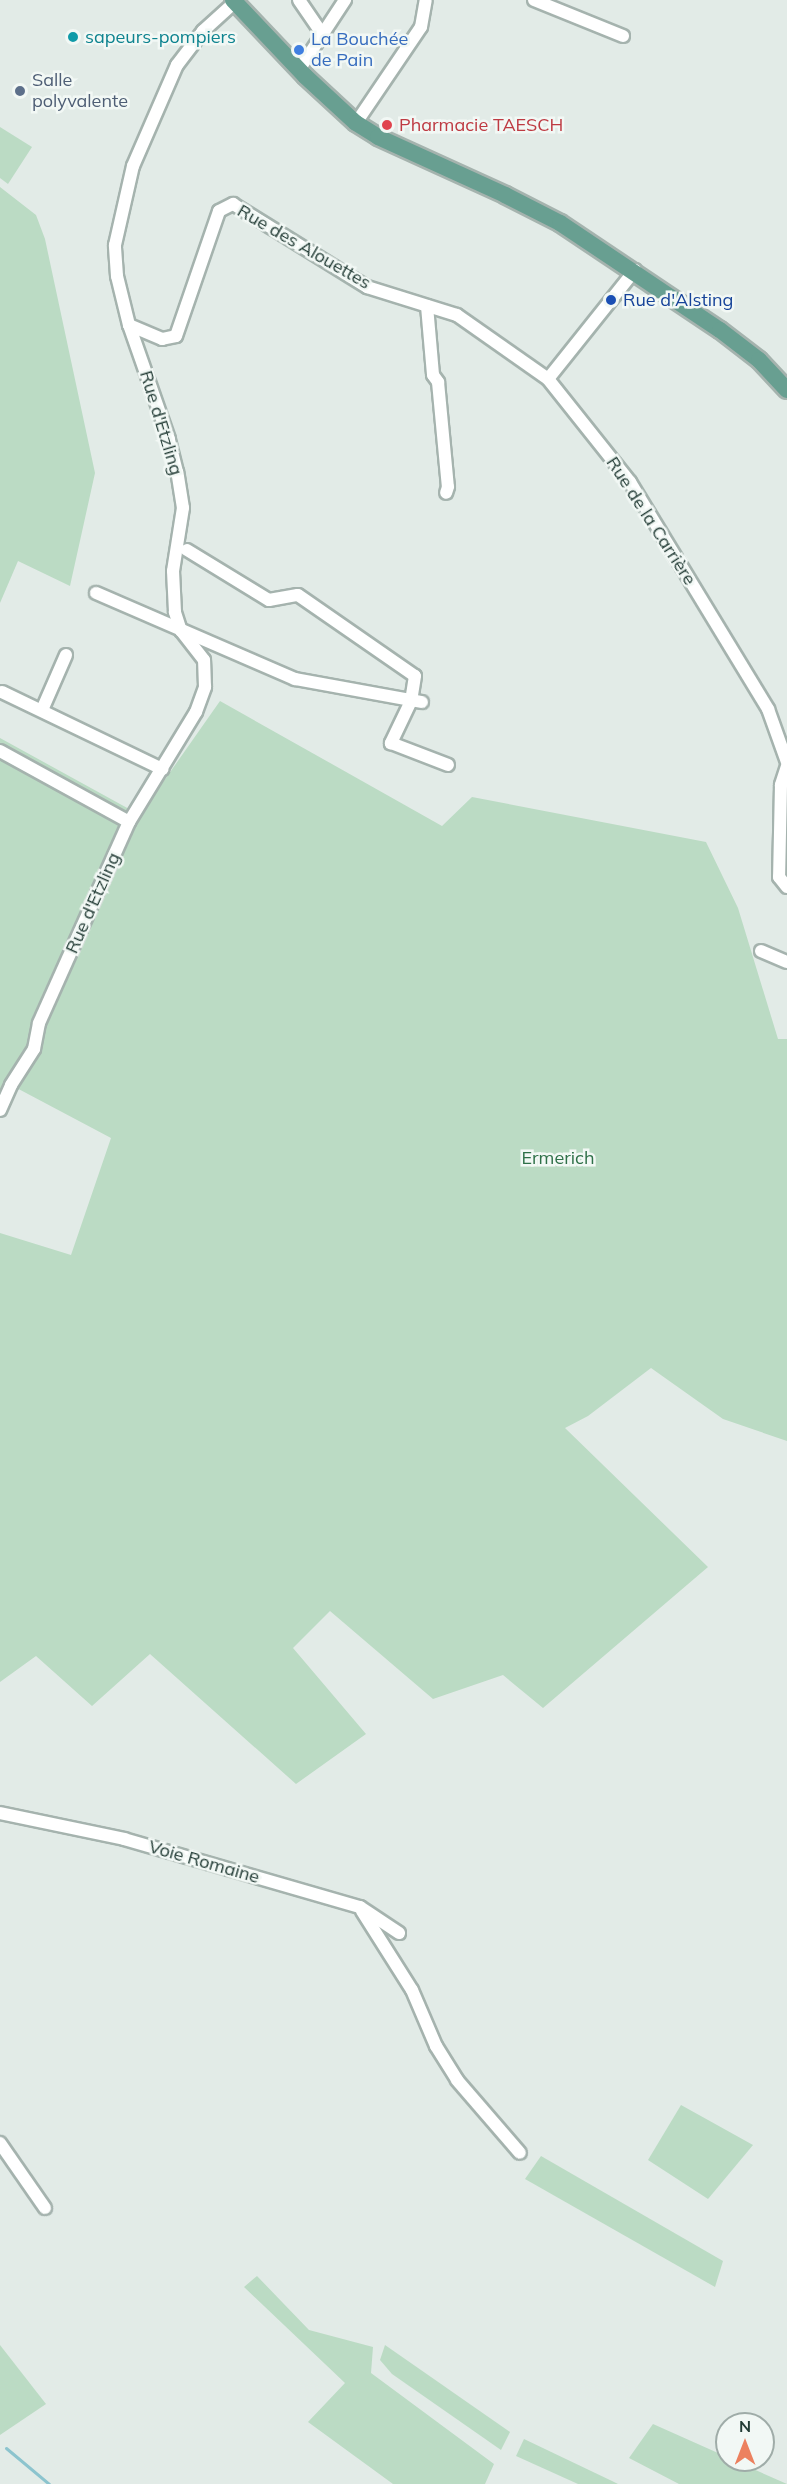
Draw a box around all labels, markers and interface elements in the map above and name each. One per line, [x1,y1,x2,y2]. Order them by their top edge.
place label: sapeurs-pompiers [85,26,236,48]
place label: La Bouchée de Pain [311,29,408,72]
marker: sapeurs-pompiers [66,30,80,44]
marker: La Bouchée de Pain [292,43,306,57]
place label: Salle polyvalente [32,70,128,112]
marker: Salle polyvalente [13,84,27,98]
place label: Pharmacie TAESCH [399,114,563,136]
marker: Pharmacie TAESCH [380,118,394,132]
street label: Rue des Alouettes [233,200,375,294]
place label: Rue d'Alsting [623,289,733,311]
marker: Rue d'Alsting [604,293,618,307]
street label: Rue d'Etzling [135,368,187,478]
street label: Rue de la Carrière [601,453,701,589]
street label: Rue d'Etzling [61,849,125,957]
park label: Ermerich [522,1147,594,1169]
street label: Voie Romaine [146,1836,262,1888]
north arrow [715,2412,775,2472]
text: N [739,2416,751,2436]

